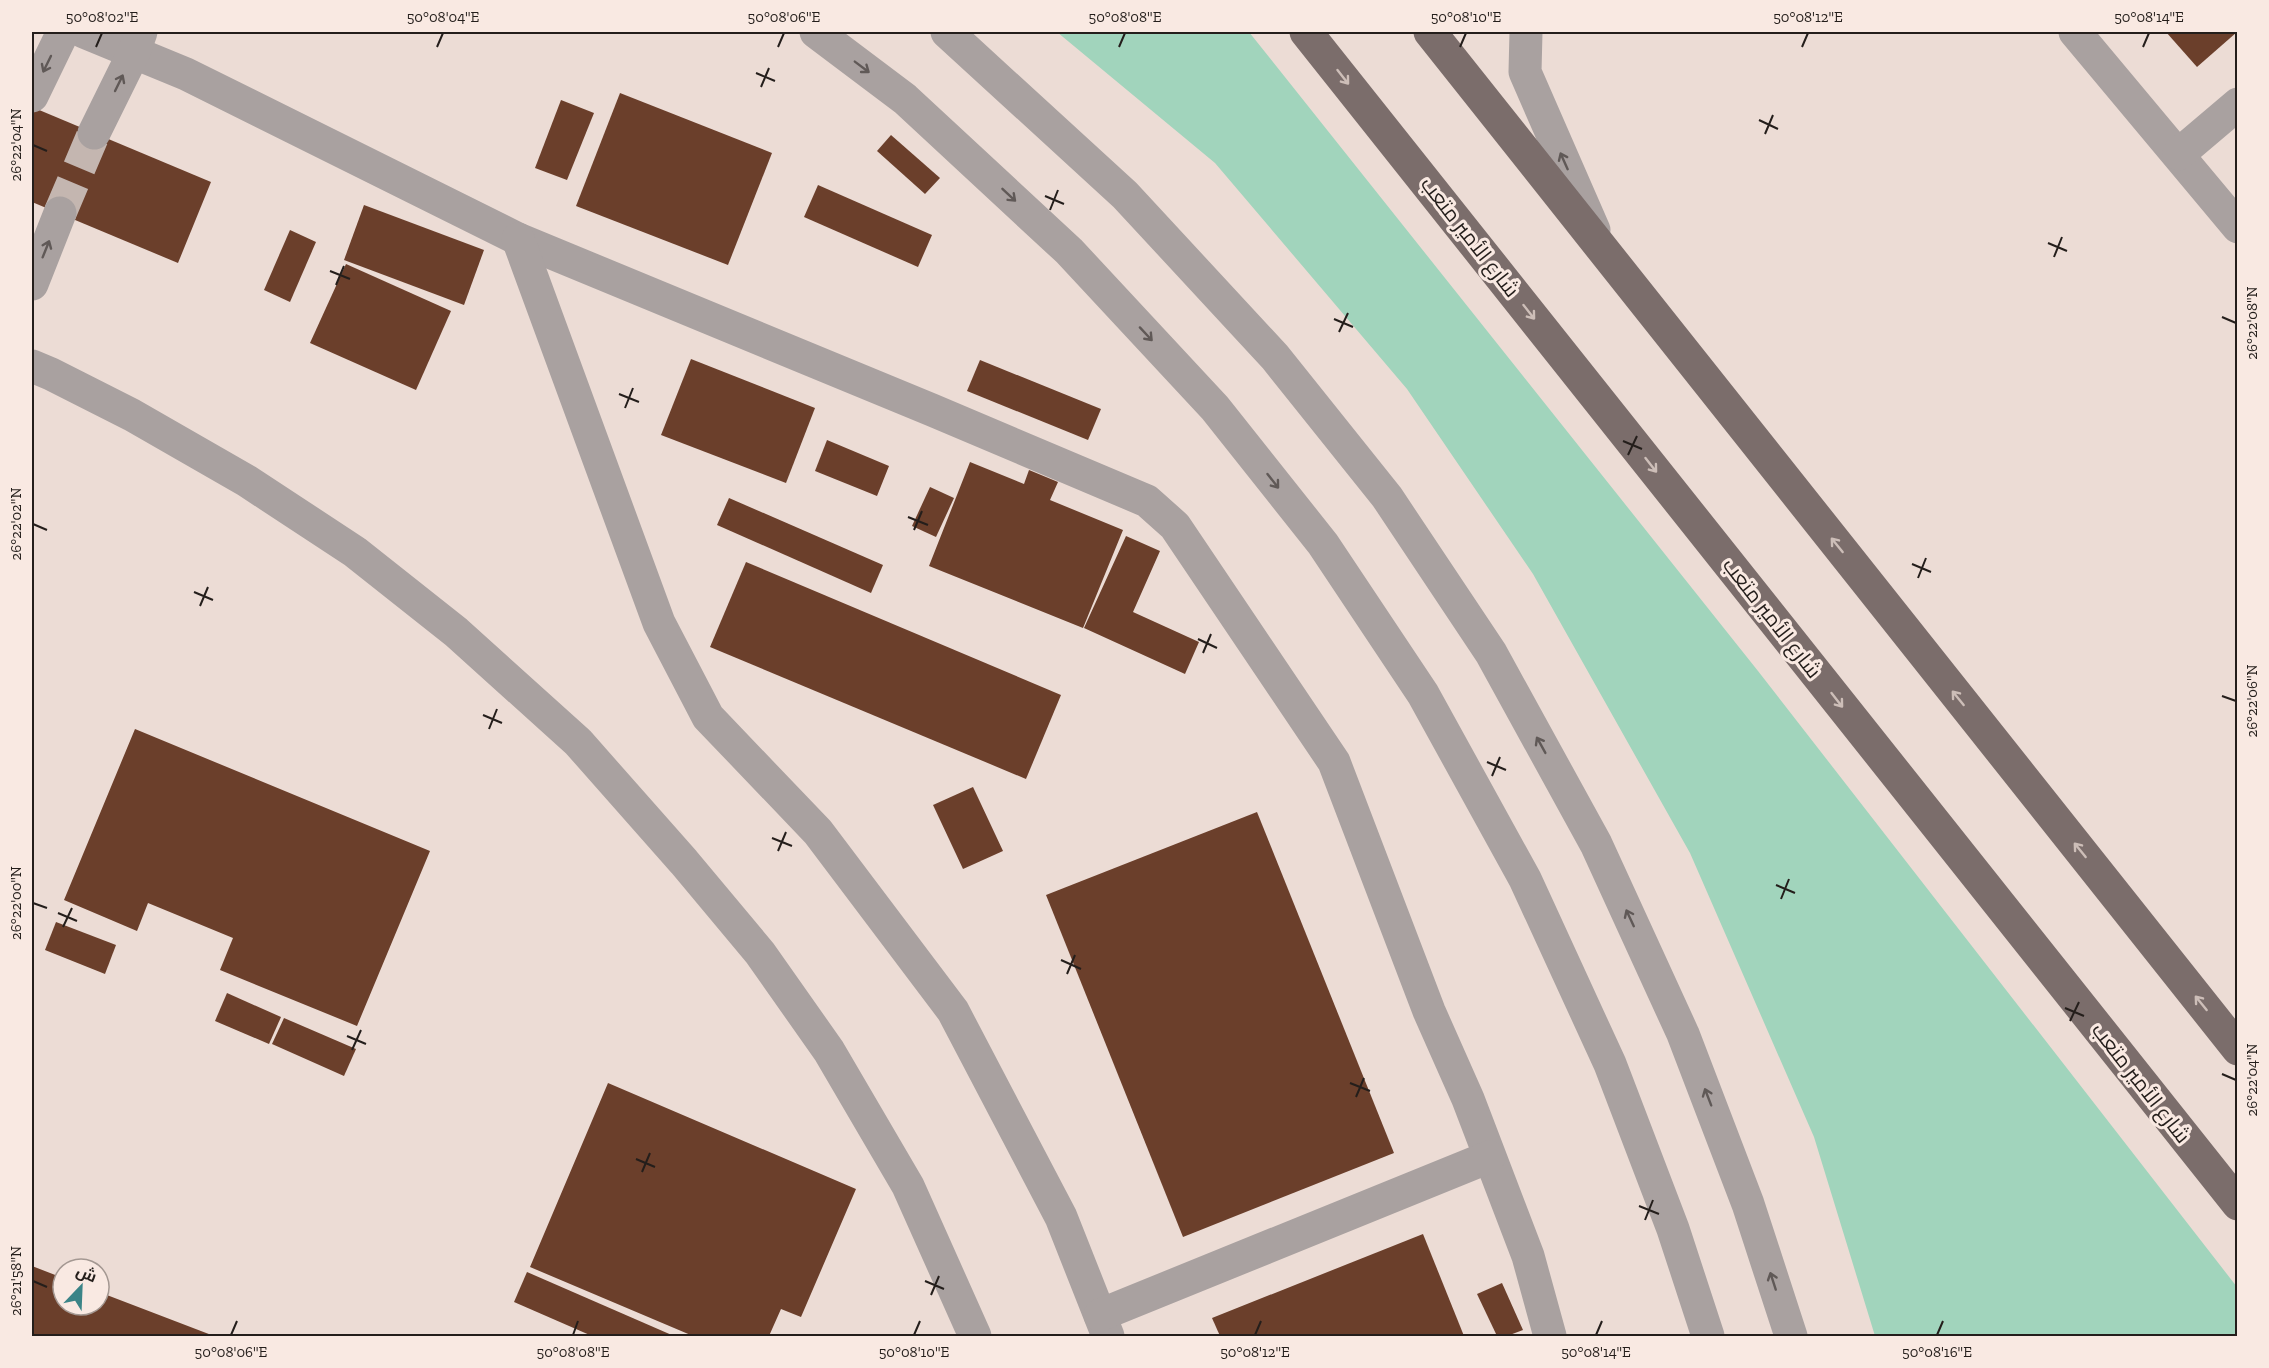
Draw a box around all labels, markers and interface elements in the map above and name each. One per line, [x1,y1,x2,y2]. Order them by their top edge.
text: 50°08'02"E [66,8,138,26]
text: 50°08'04"E [407,8,479,26]
text: 50°08'06"E [748,8,821,26]
text: 50°08'08"E [1089,8,1162,26]
text: 50°08'10"E [1431,8,1501,26]
text: 50°08'12"E [1773,8,1843,26]
text: 50°08'14"E [2114,8,2184,26]
one-way arrow [41,54,53,72]
one-way arrow [854,60,870,73]
one-way arrow [1336,69,1349,85]
one-way arrow [113,75,125,92]
text: 26°22'04"N [7,109,25,181]
one-way arrow [1558,153,1569,171]
street label: شارع الأمير متعب [1414,172,1525,303]
one-way arrow [1001,188,1016,203]
one-way arrow [41,240,52,258]
text: 26°22'08"N [2243,286,2261,360]
one-way arrow [1523,304,1536,320]
one-way arrow [1139,326,1153,341]
one-way arrow [1644,457,1657,473]
one-way arrow [1267,473,1280,489]
text: 26°22'02"N [7,488,25,560]
one-way arrow [1830,538,1843,554]
street label: شارع الأمير متعب [1716,553,1827,684]
text: 26°22'06"N [2243,664,2261,738]
one-way arrow [1952,690,1965,706]
one-way arrow [1831,692,1844,708]
one-way arrow [1535,737,1547,754]
one-way arrow [2073,843,2086,859]
text: 26°22'00"N [7,866,25,940]
one-way arrow [1624,910,1636,928]
one-way arrow [2195,995,2208,1011]
street label: شارع الأمير متعب [2085,1018,2196,1149]
text: 26°22'04"N [2243,1044,2261,1116]
one-way arrow [1701,1088,1712,1107]
text: 26°21'58"N [7,1246,25,1316]
north arrow [51,1257,111,1317]
text: ش [74,1261,100,1286]
one-way arrow [1767,1272,1778,1291]
text: 50°08'06"E [195,1343,268,1361]
text: 50°08'08"E [537,1343,610,1361]
text: 50°08'10"E [879,1343,949,1361]
text: 50°08'12"E [1220,1343,1290,1361]
text: 50°08'14"E [1561,1343,1631,1361]
text: 50°08'16"E [1902,1343,1972,1361]

